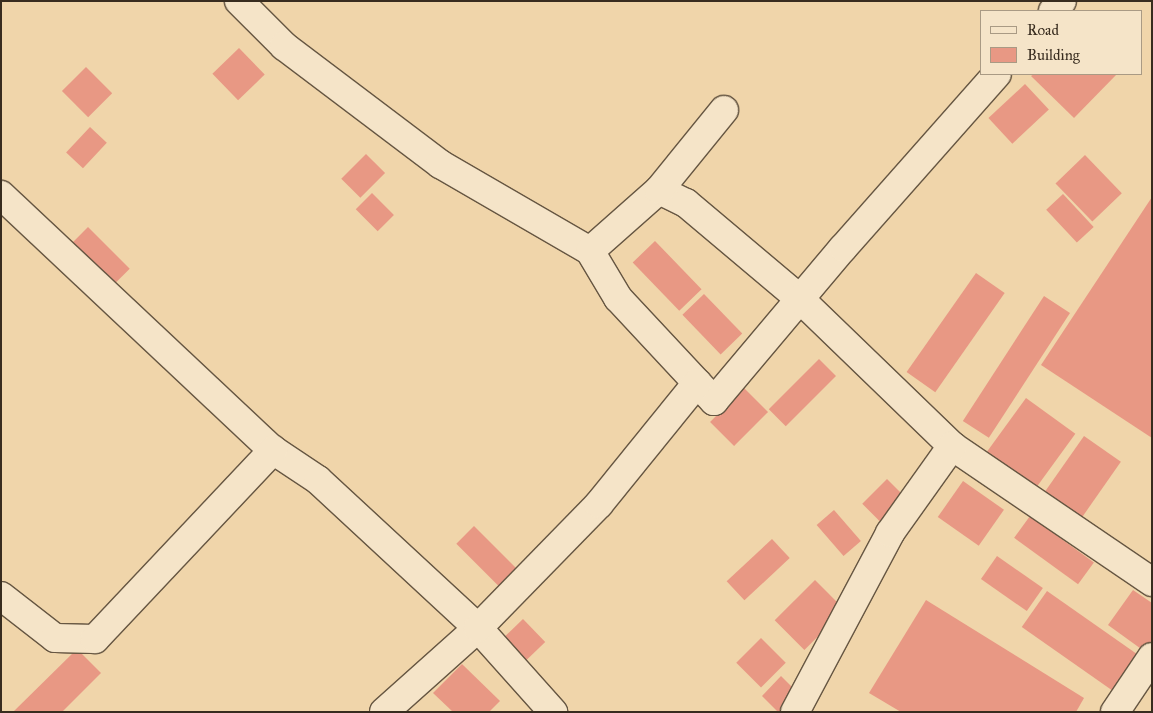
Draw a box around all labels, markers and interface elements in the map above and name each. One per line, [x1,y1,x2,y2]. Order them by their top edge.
legend [980,10,1143,75]
text: Road [1027,21,1059,39]
text: Building [1027,46,1080,64]

